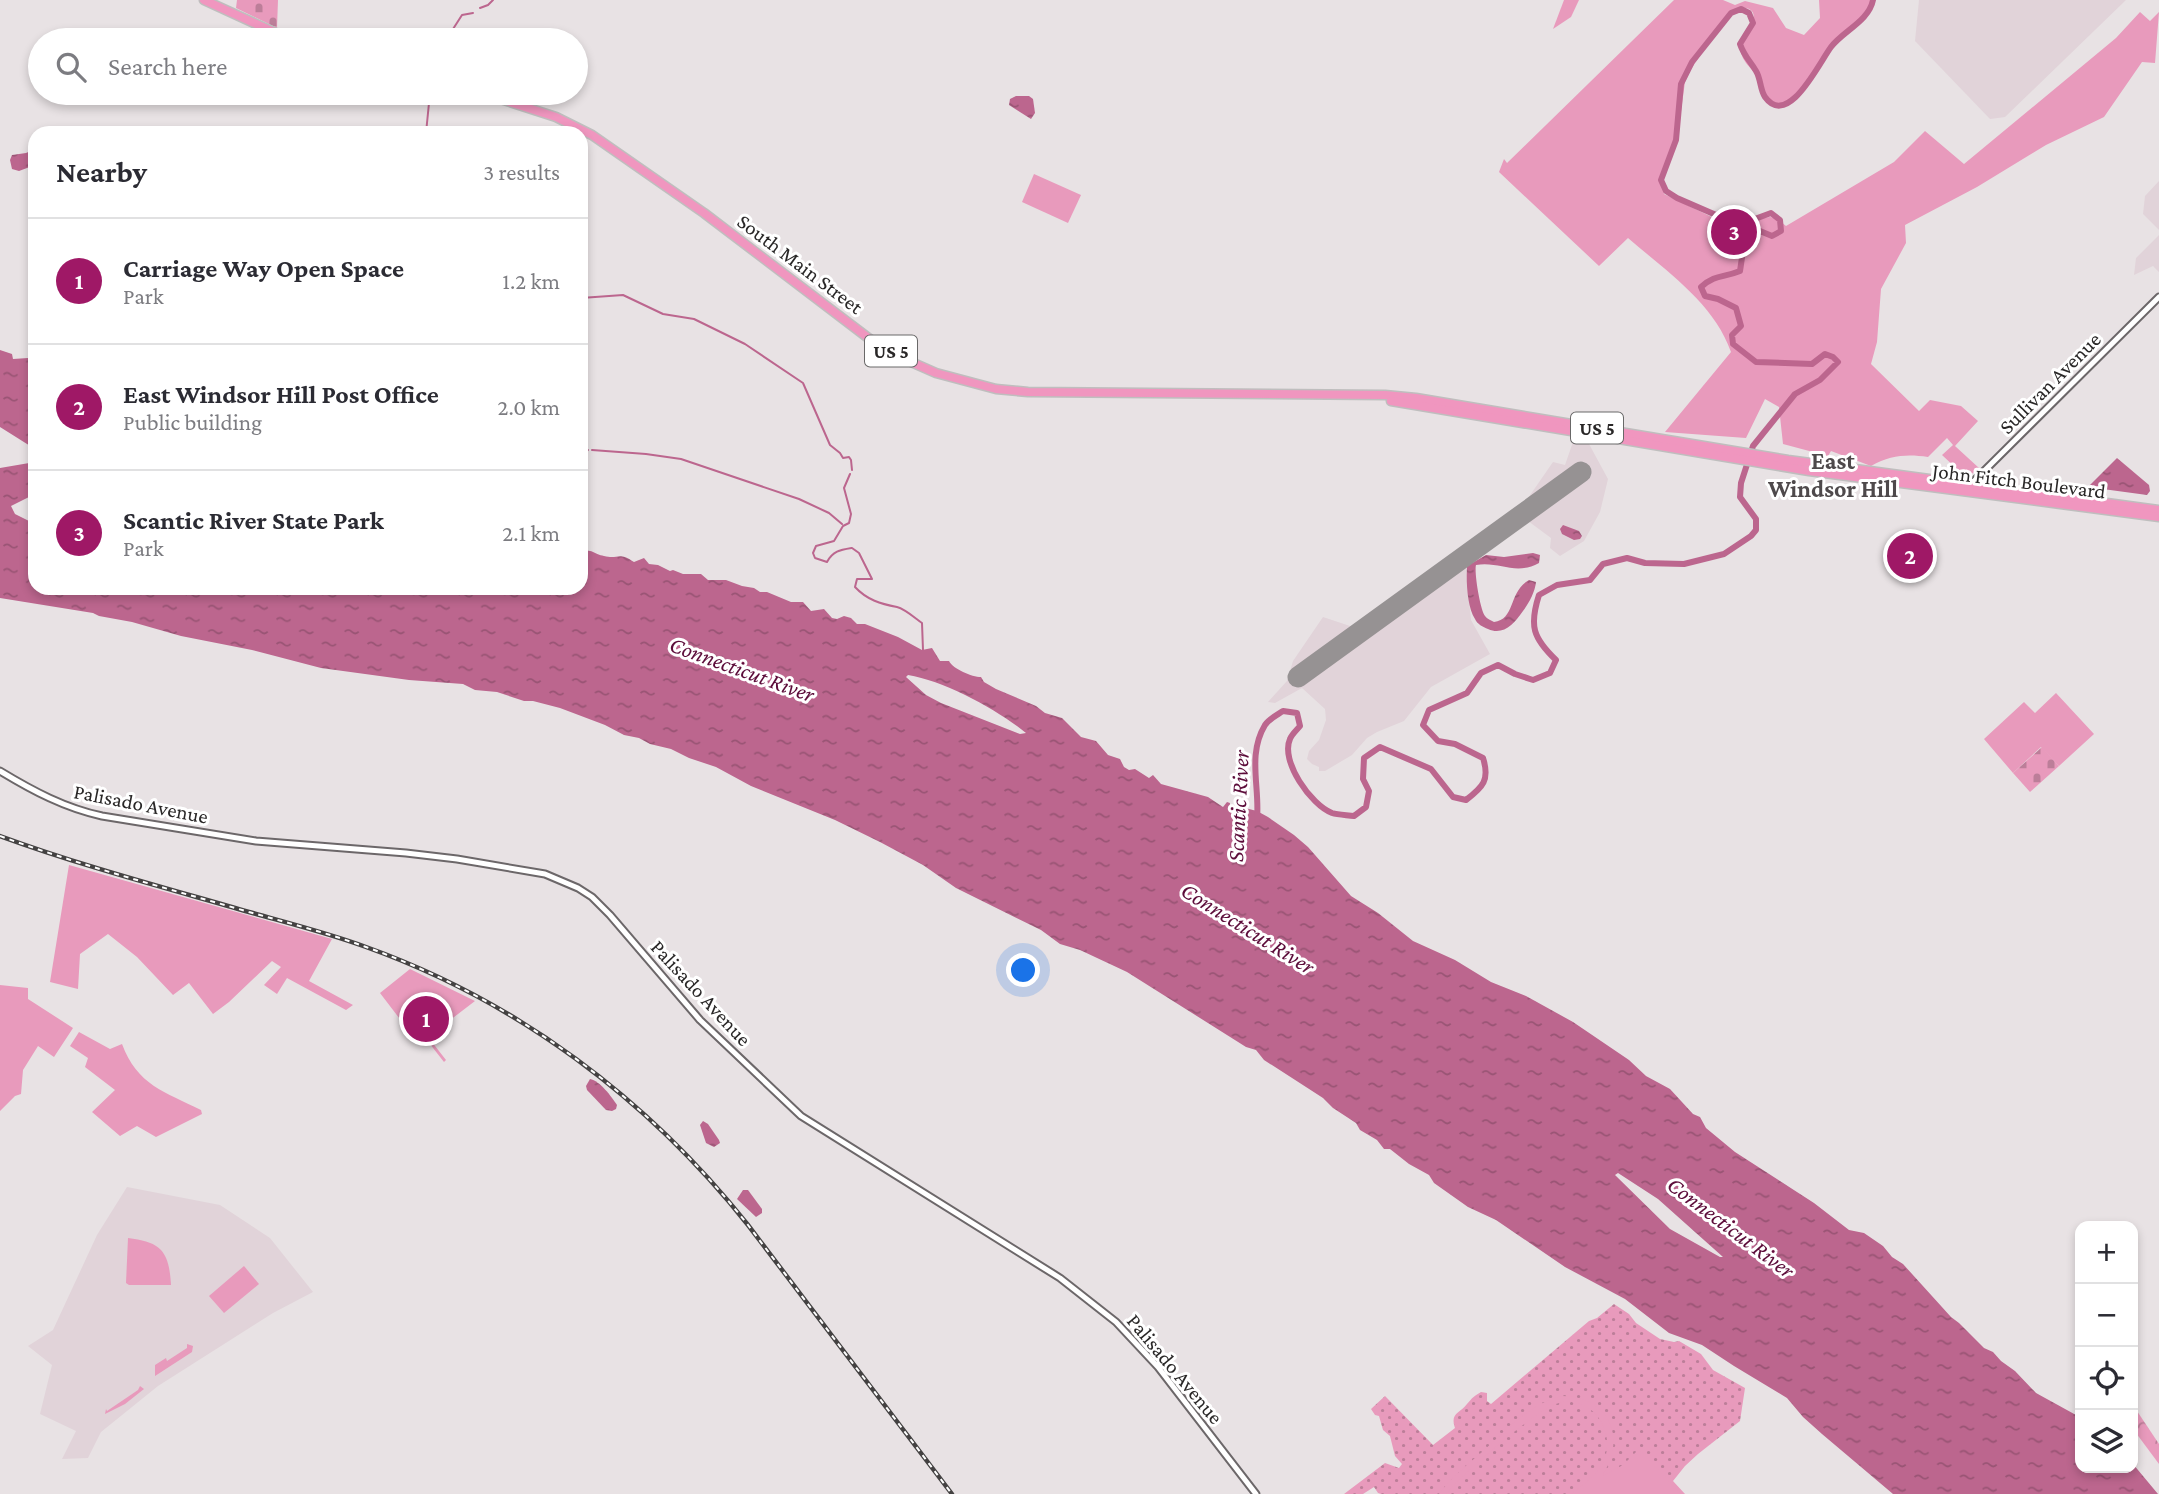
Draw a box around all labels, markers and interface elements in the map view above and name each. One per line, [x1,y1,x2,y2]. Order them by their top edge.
search box [28,28,588,105]
icon: search [52,48,90,86]
text: Search here [108,52,227,81]
text: Nearby [56,155,147,188]
text: 3 results [483,159,560,185]
pin: 3 [1711,206,1757,258]
street label: South Main Street [733,209,868,320]
text: Carriage Way Open Space [123,254,404,283]
text: 1 [75,268,83,294]
text: 1.2 km [502,268,560,294]
text: Park [123,283,164,309]
street label: Sullivan Avenue [1994,327,2106,439]
road number: US 5 [865,336,917,366]
text: East Windsor Hill Post Office [123,380,439,409]
text: 2 [73,394,85,420]
text: 2.0 km [498,394,560,420]
text: Public building [123,409,262,435]
road number: US 5 [1571,412,1623,444]
district label: East Windsor Hill [1767,447,1898,502]
street label: John Fitch Boulevard [1929,458,2107,504]
text: Scantic River State Park [123,506,384,535]
text: 3 [73,520,85,546]
text: 2.1 km [502,520,560,546]
pin: 2 [1887,530,1933,582]
text: Park [123,535,164,561]
water label: Connecticut River [666,631,819,708]
water label: Scantic River [1222,749,1254,862]
street label: Palisado Avenue [72,779,210,829]
water label: Connecticut River [1177,877,1320,980]
street label: Palisado Avenue [646,935,756,1051]
your location [1006,953,1040,987]
pin: 1 [403,993,449,1045]
water label: Connecticut River [1662,1171,1800,1284]
map controls [2075,1221,2138,1473]
button: + [2075,1221,2138,1284]
button: − [2075,1284,2138,1347]
street label: Palisado Avenue [1122,1309,1228,1429]
button: locate [2075,1347,2138,1410]
button: layers [2075,1410,2138,1473]

